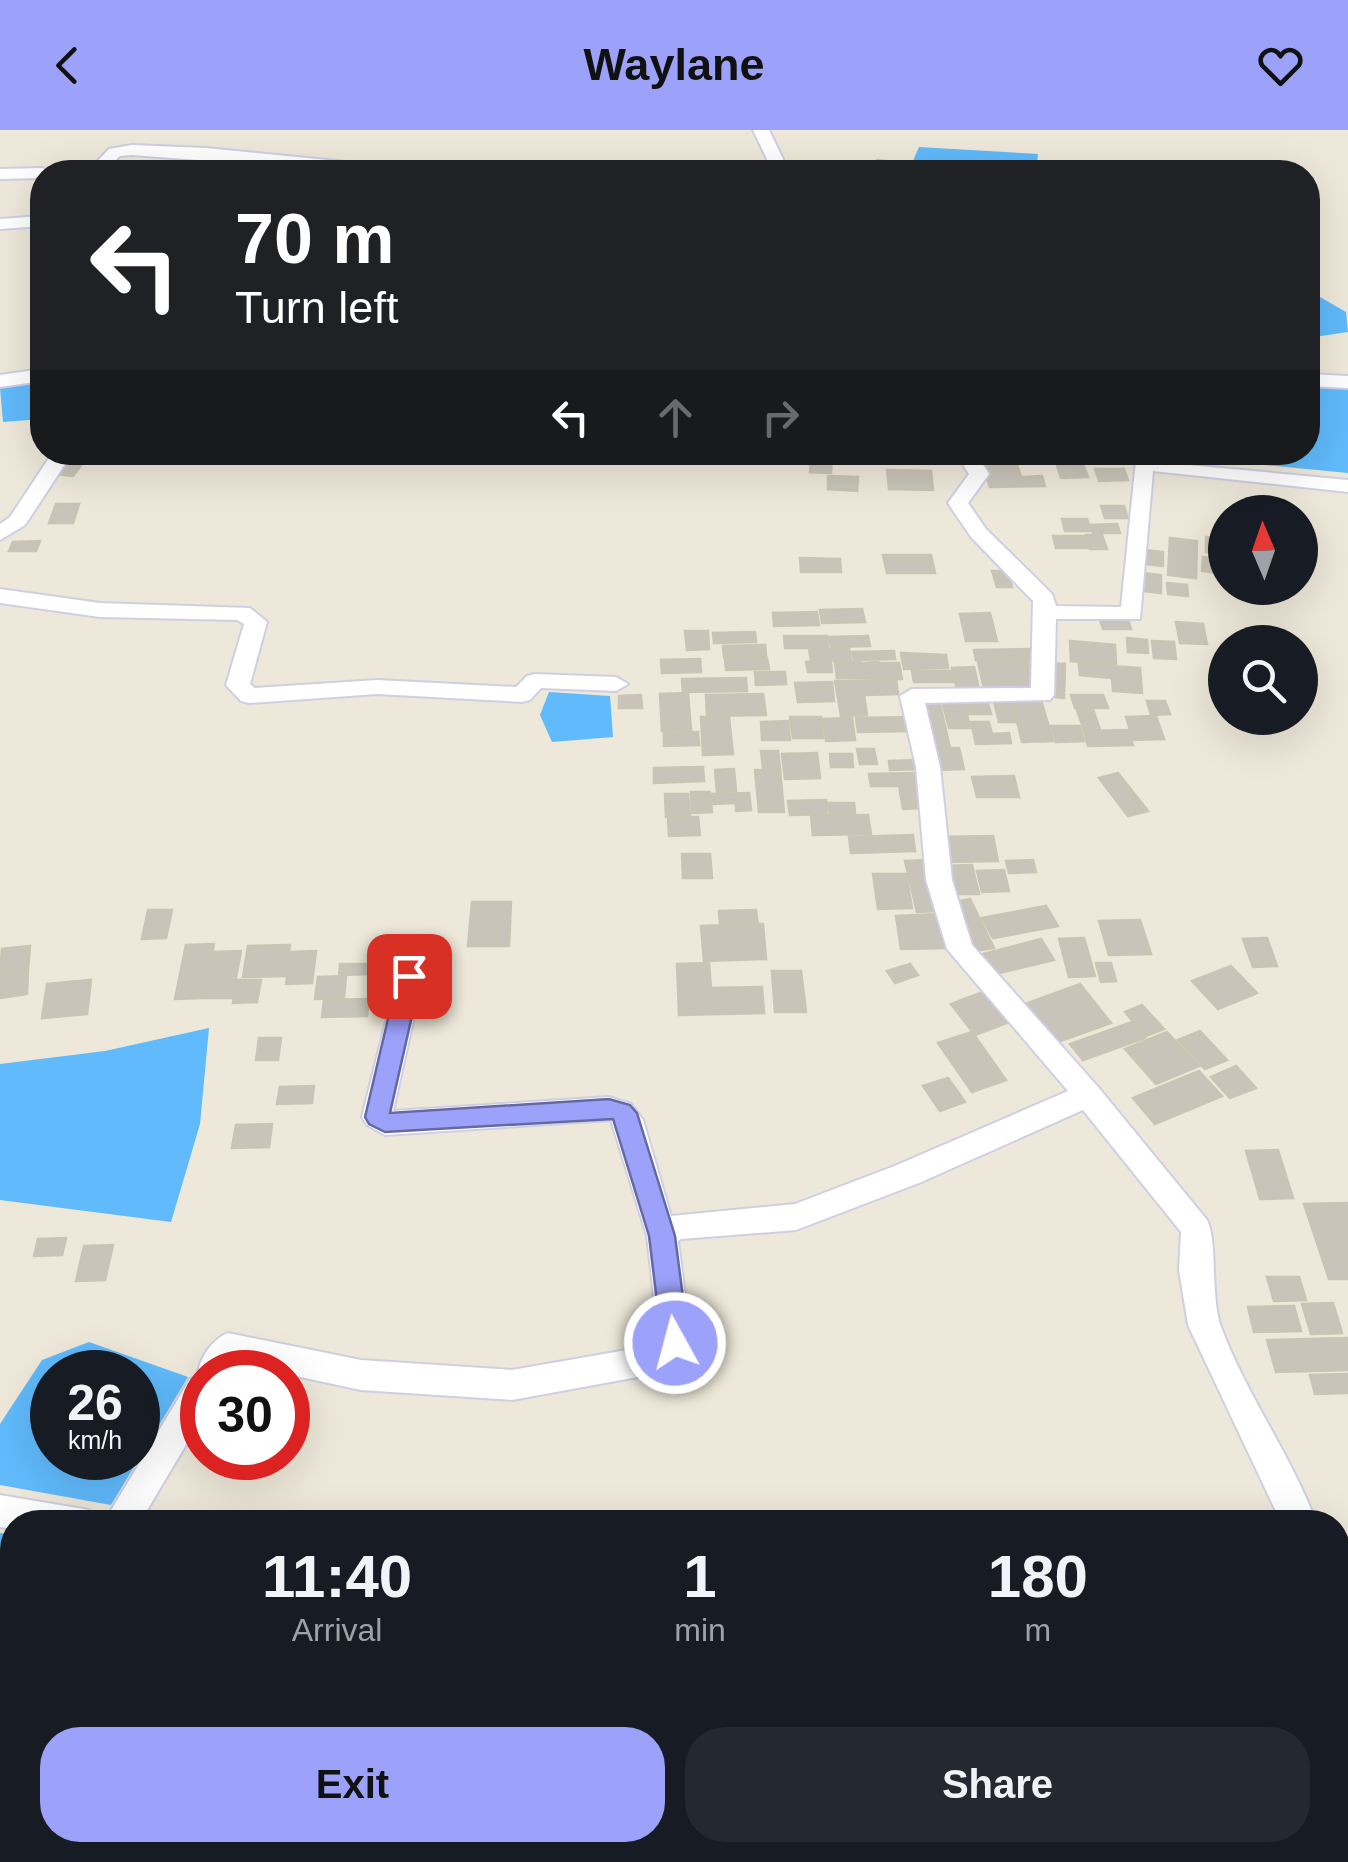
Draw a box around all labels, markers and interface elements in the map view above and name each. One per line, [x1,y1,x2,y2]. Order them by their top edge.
icon: back [40,38,95,93]
icon: heart [1253,38,1308,93]
text: Waylane [584,39,764,90]
icon: left [70,200,200,330]
text: 70 m [235,200,395,278]
text: Turn left [235,282,398,333]
icon: left [543,390,598,445]
icon: ahead [648,390,703,445]
icon: right [753,390,808,445]
north arrow [1208,495,1318,605]
map controls [1208,495,1318,735]
button: search [1208,625,1318,735]
pin [367,934,452,1019]
icon: arrive [382,949,437,1004]
position arrow [623,1291,727,1395]
speed limit sign: 30 [180,1350,310,1480]
text: 26 [67,1375,123,1431]
text: km/h [68,1426,122,1454]
text: 11:40 [262,1543,412,1610]
text: 1 [683,1543,717,1610]
text: 180 [988,1543,1088,1610]
text: Arrival [292,1612,382,1648]
text: min [674,1612,726,1648]
text: m [1025,1612,1051,1648]
button: Exit [40,1727,665,1842]
button: Share [685,1727,1310,1842]

